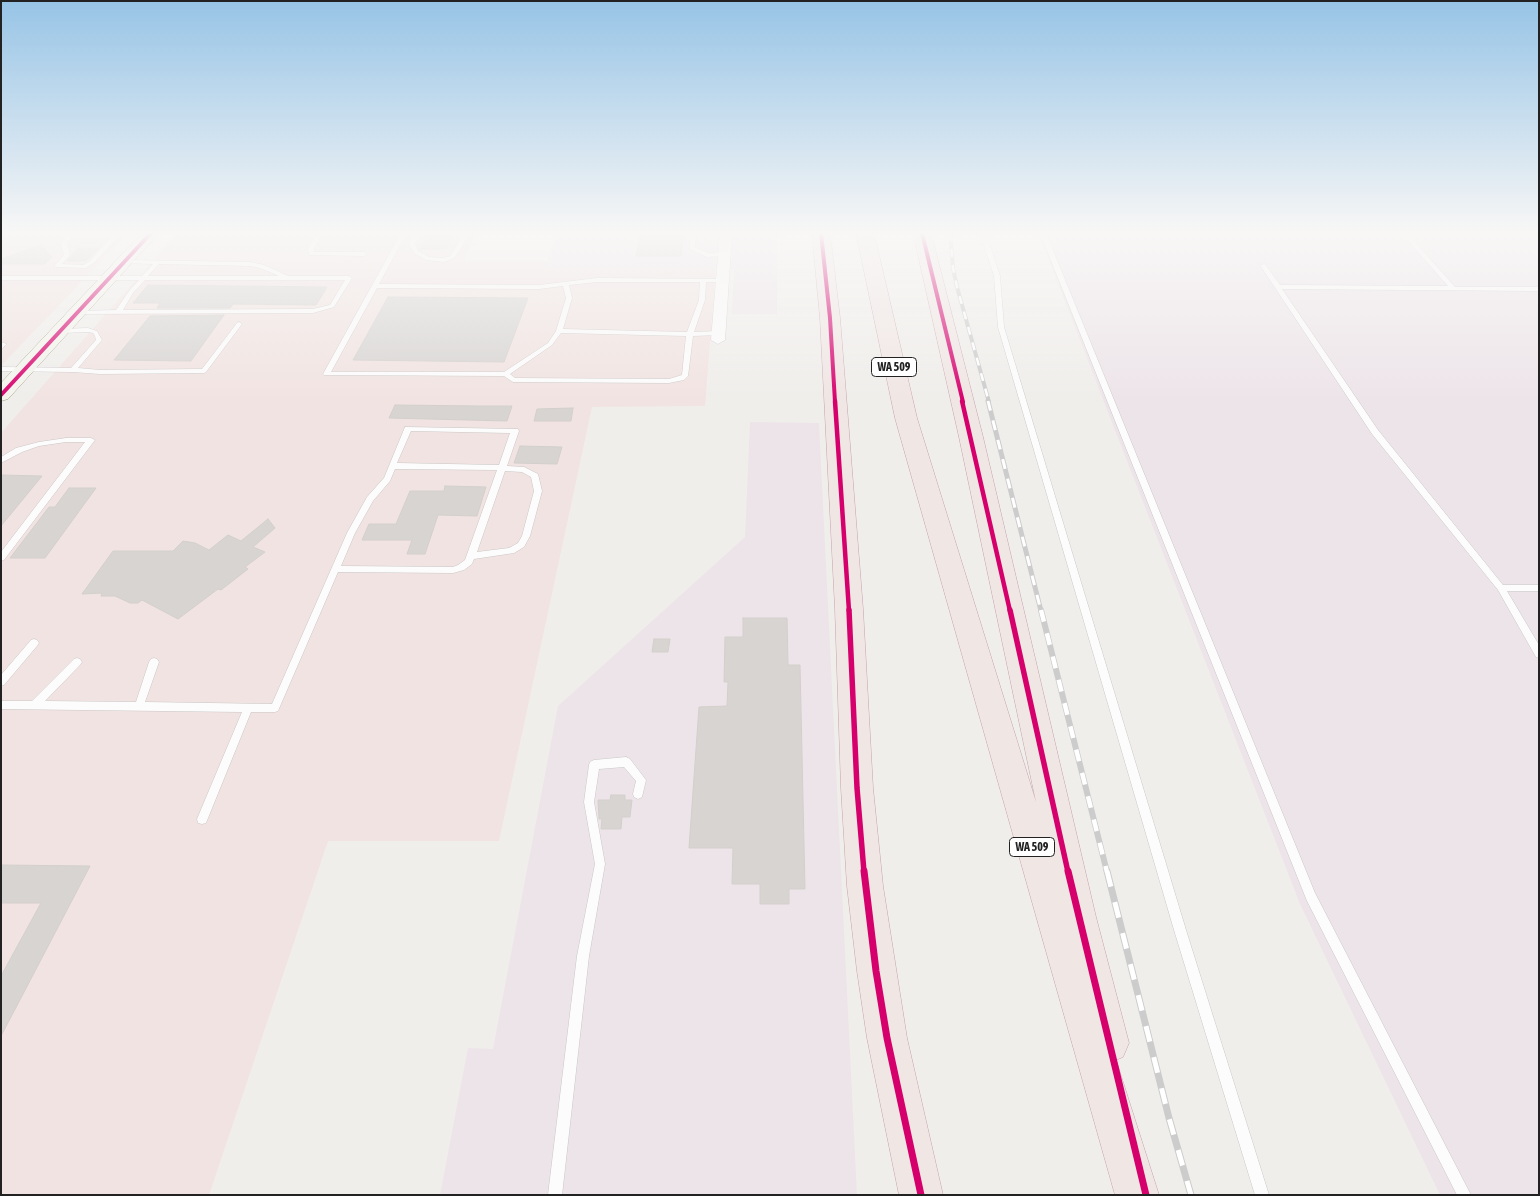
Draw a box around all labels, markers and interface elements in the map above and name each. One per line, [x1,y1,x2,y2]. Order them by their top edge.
road number: WA 509 [872,358,916,377]
road number: WA 509 [1010,838,1054,856]

